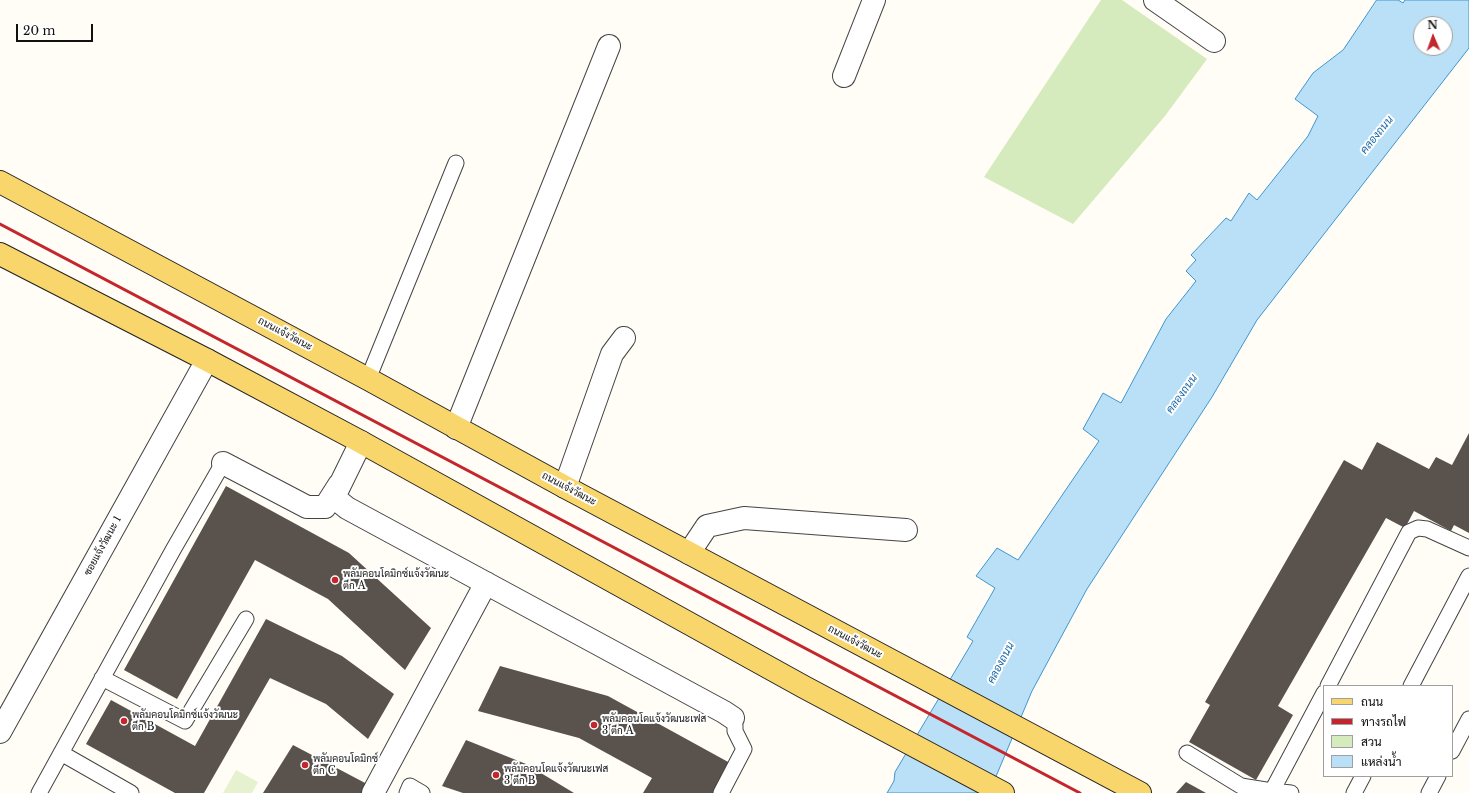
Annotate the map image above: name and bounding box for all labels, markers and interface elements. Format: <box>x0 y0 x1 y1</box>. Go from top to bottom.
scale bar <box>18 16 95 42</box>
north arrow <box>1413 16 1453 56</box>
text: N <box>1427 18 1438 32</box>
text: 20 m <box>23 23 55 38</box>
water label: คลองถนน <box>1358 113 1396 157</box>
street label: ถนนแจ้งวัฒนะ <box>256 315 314 353</box>
water label: คลองถนน <box>1163 372 1201 416</box>
street label: ถนนแจ้งวัฒนะ <box>540 470 598 508</box>
street label: ซอยแจ้งวัฒนะ 1 <box>82 514 124 578</box>
place label: พลัมคอนโดมิกซ์แจ้งวัฒนะ ตึก A <box>343 568 449 592</box>
marker: พลัมคอนโดมิกซ์แจ้งวัฒนะ ตึก A <box>330 575 340 585</box>
street label: ถนนแจ้งวัฒนะ <box>826 623 884 661</box>
water label: คลองถนน <box>985 640 1017 686</box>
legend <box>1323 685 1453 777</box>
text: ถนน <box>1361 694 1383 709</box>
place label: พลัมคอนโดมิกซ์แจ้งวัฒนะ ตึก B <box>132 709 238 732</box>
place label: พลัมคอนโดแจ้งวัฒนะเฟส 3 ตึก A <box>602 713 706 736</box>
text: ทางรถไฟ <box>1361 714 1406 729</box>
marker: พลัมคอนโดมิกซ์แจ้งวัฒนะ ตึก B <box>119 716 129 726</box>
marker: พลัมคอนโดแจ้งวัฒนะเฟส 3 ตึก A <box>589 720 599 730</box>
text: สวน <box>1361 734 1382 749</box>
place label: พลัมคอนโดมิกซ์ ตึก C <box>313 753 378 776</box>
text: แหล่งน้ำ <box>1361 754 1401 769</box>
marker: พลัมคอนโดมิกซ์ ตึก C <box>300 760 310 770</box>
place label: พลัมคอนโดแจ้งวัฒนะเฟส 3 ตึก B <box>504 763 608 786</box>
marker: พลัมคอนโดแจ้งวัฒนะเฟส 3 ตึก B <box>491 770 501 780</box>

